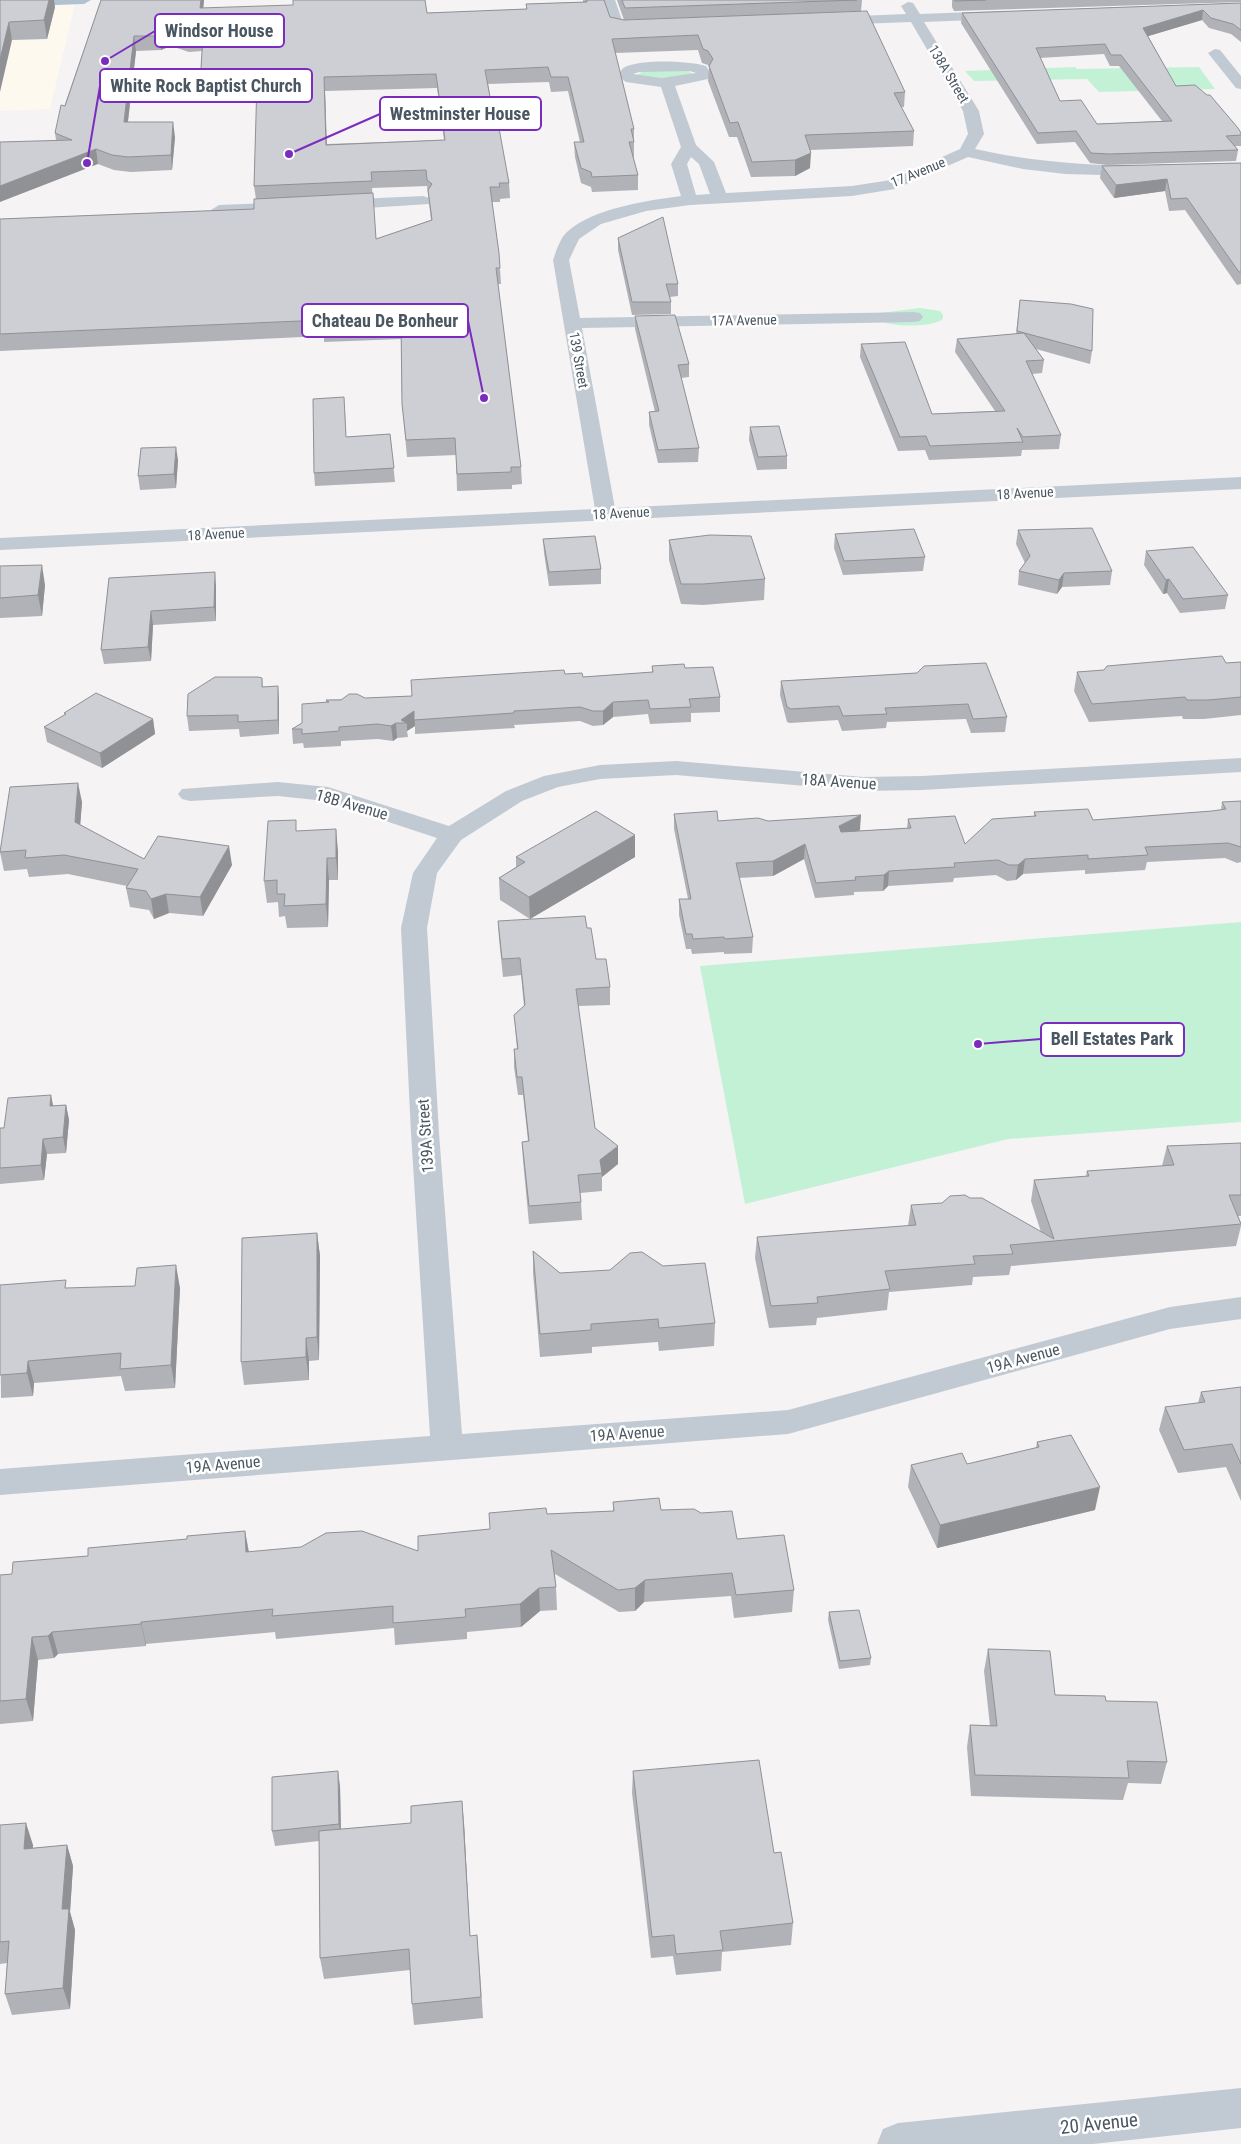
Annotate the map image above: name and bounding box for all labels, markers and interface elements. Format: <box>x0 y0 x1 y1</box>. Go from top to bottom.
callout: Windsor House <box>155 14 284 47</box>
text: Windsor House <box>165 20 274 41</box>
street label: 138A Street <box>925 42 973 106</box>
callout: White Rock Baptist Church <box>100 69 312 102</box>
text: White Rock Baptist Church <box>110 75 302 96</box>
callout: Westminster House <box>380 97 541 130</box>
text: Westminster House <box>390 103 531 124</box>
street label: 17 Avenue <box>888 154 948 190</box>
callout: Chateau De Bonheur <box>302 304 468 337</box>
text: Chateau De Bonheur <box>312 310 458 331</box>
street label: 17A Avenue <box>711 311 777 329</box>
street label: 139 Street <box>566 331 592 389</box>
street label: 18 Avenue <box>996 483 1054 502</box>
street label: 18 Avenue <box>592 503 650 522</box>
street label: 18 Avenue <box>187 524 245 543</box>
street label: 18A Avenue <box>801 769 877 794</box>
street label: 18B Avenue <box>314 785 390 824</box>
callout: Bell Estates Park <box>1041 1023 1184 1056</box>
text: Bell Estates Park <box>1051 1028 1174 1049</box>
street label: 139A Street <box>413 1098 438 1174</box>
street label: 19A Avenue <box>985 1340 1062 1377</box>
street label: 19A Avenue <box>589 1421 665 1446</box>
street label: 19A Avenue <box>185 1452 261 1477</box>
street label: 20 Avenue <box>1059 2108 1139 2139</box>

